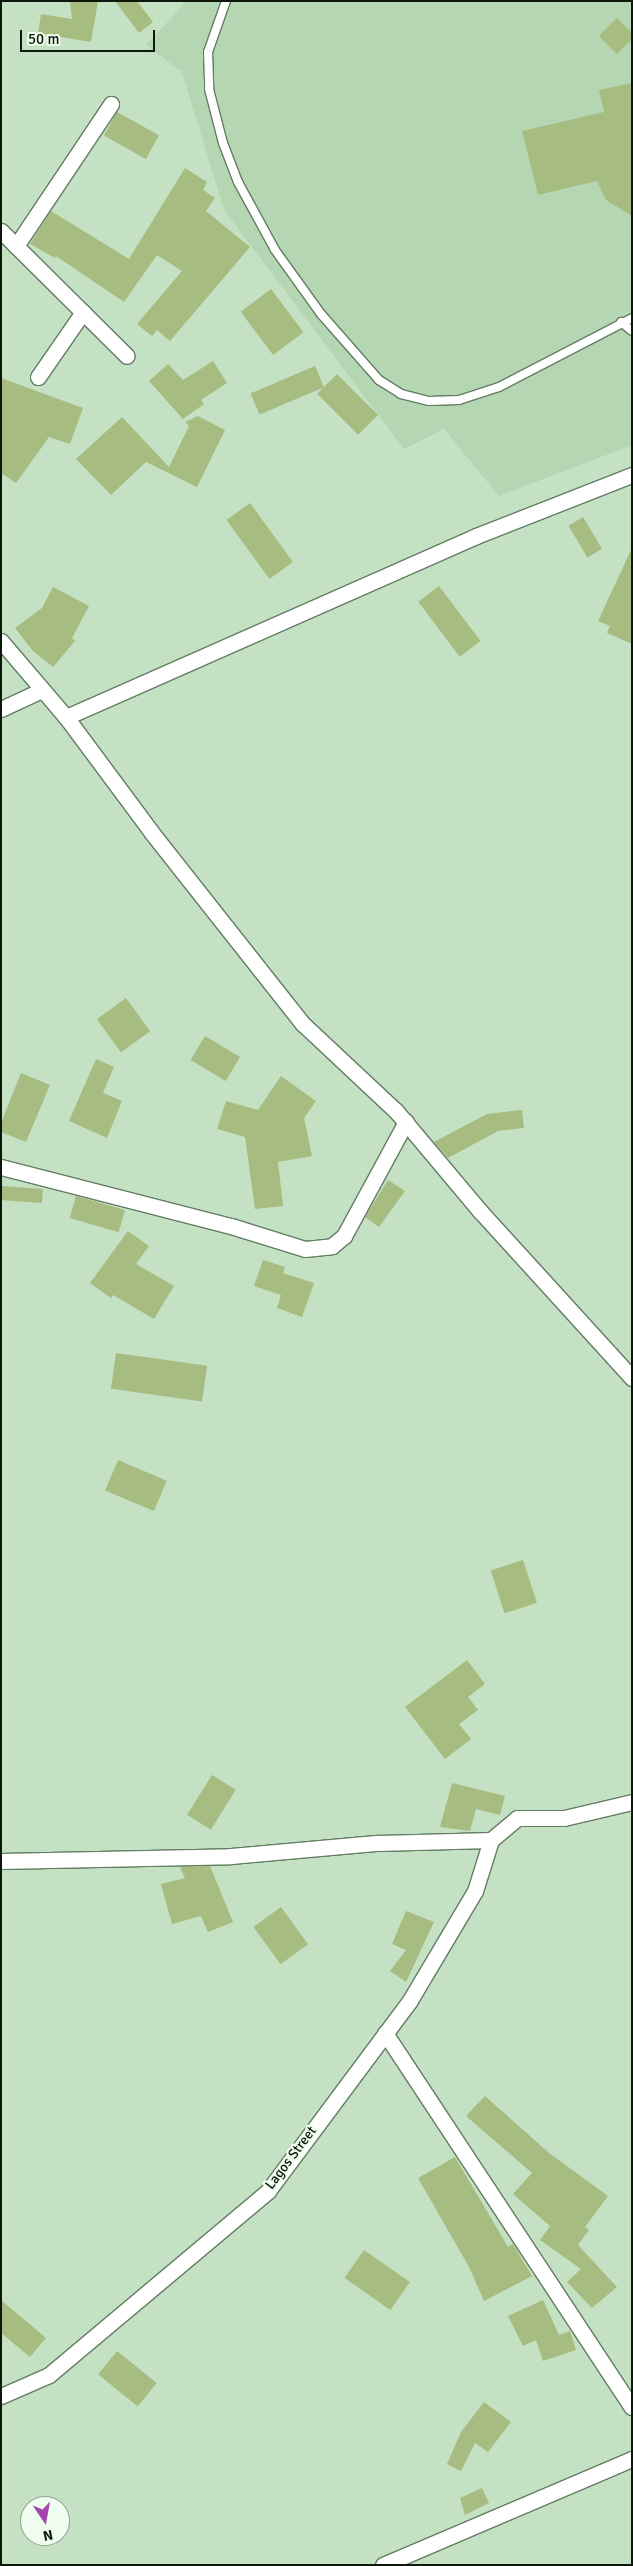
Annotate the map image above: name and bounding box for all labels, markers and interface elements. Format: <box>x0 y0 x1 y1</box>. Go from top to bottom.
scale bar <box>22 20 158 52</box>
text: 50 m <box>28 30 59 48</box>
street label: Lagos Street <box>262 2123 320 2193</box>
north arrow <box>20 2496 70 2546</box>
text: N <box>41 2526 55 2545</box>

